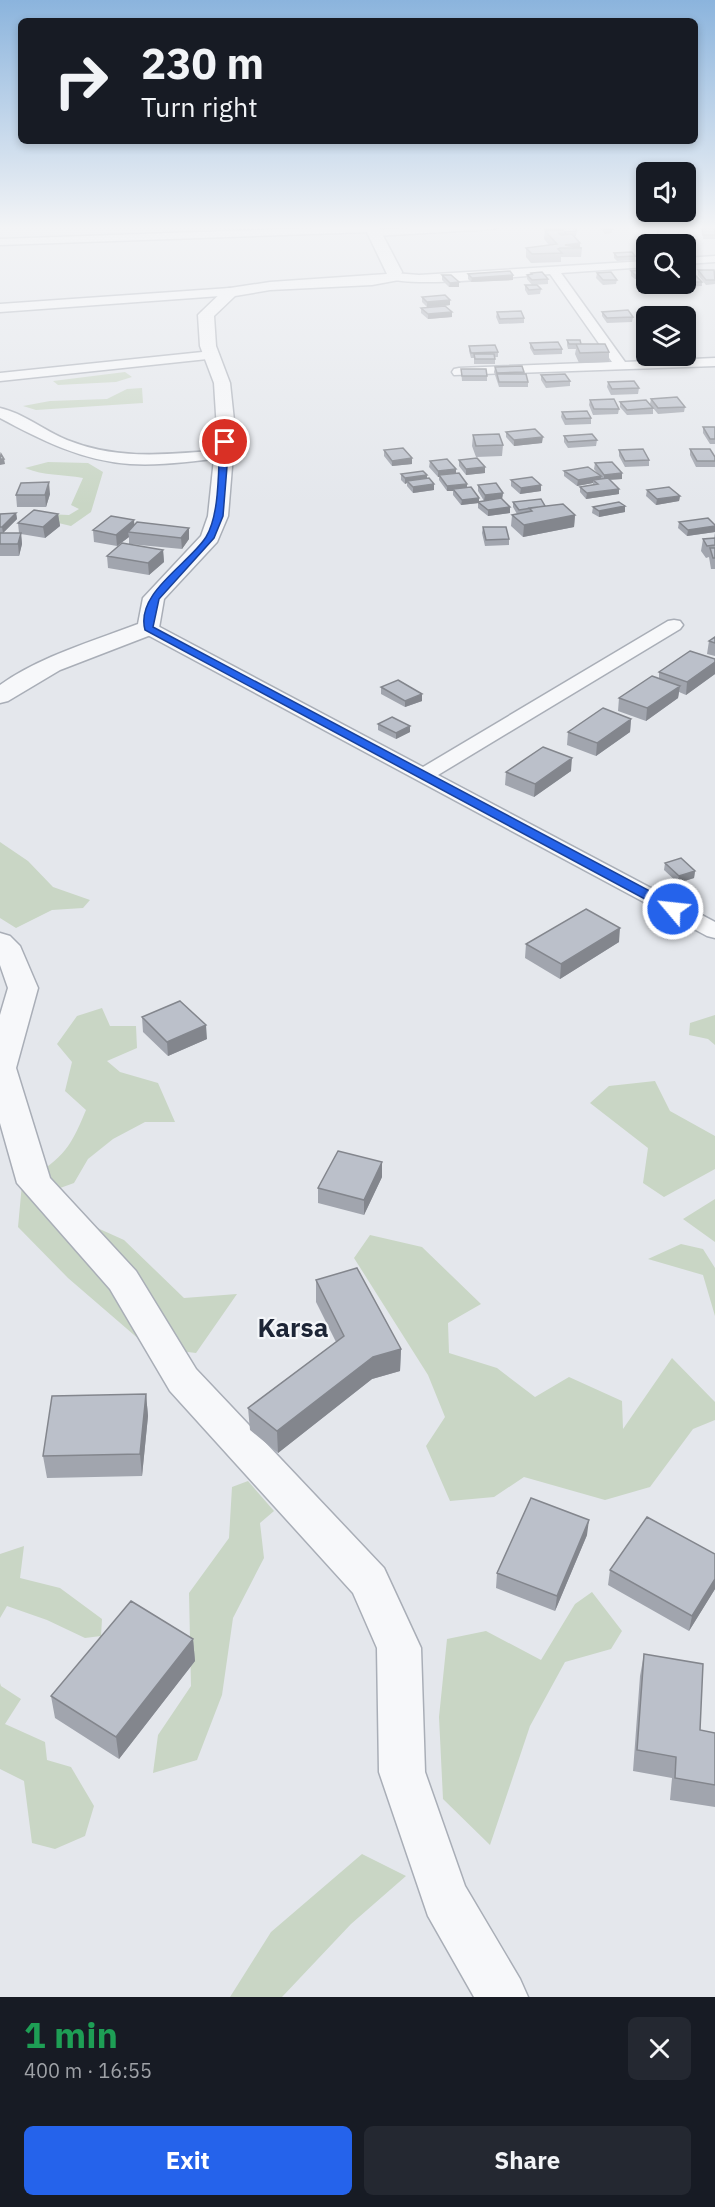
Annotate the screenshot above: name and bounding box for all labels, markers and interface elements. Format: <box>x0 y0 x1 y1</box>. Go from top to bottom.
text: 230 m <box>141 36 264 91</box>
icon: right <box>42 42 120 120</box>
text: Turn right <box>141 89 258 124</box>
map controls <box>636 162 696 366</box>
button: sound <box>636 162 696 222</box>
button: search <box>636 234 696 294</box>
button: layers <box>636 306 696 366</box>
pin <box>199 416 250 467</box>
icon: arrive <box>208 425 241 458</box>
position arrow <box>641 877 705 941</box>
district label: Karsa <box>257 1310 329 1344</box>
text: 1 min <box>24 2011 118 2058</box>
button: close <box>628 2017 691 2080</box>
text: 400 m · 16:55 <box>24 2057 152 2084</box>
button: Exit <box>24 2126 352 2195</box>
button: Share <box>364 2126 691 2195</box>

